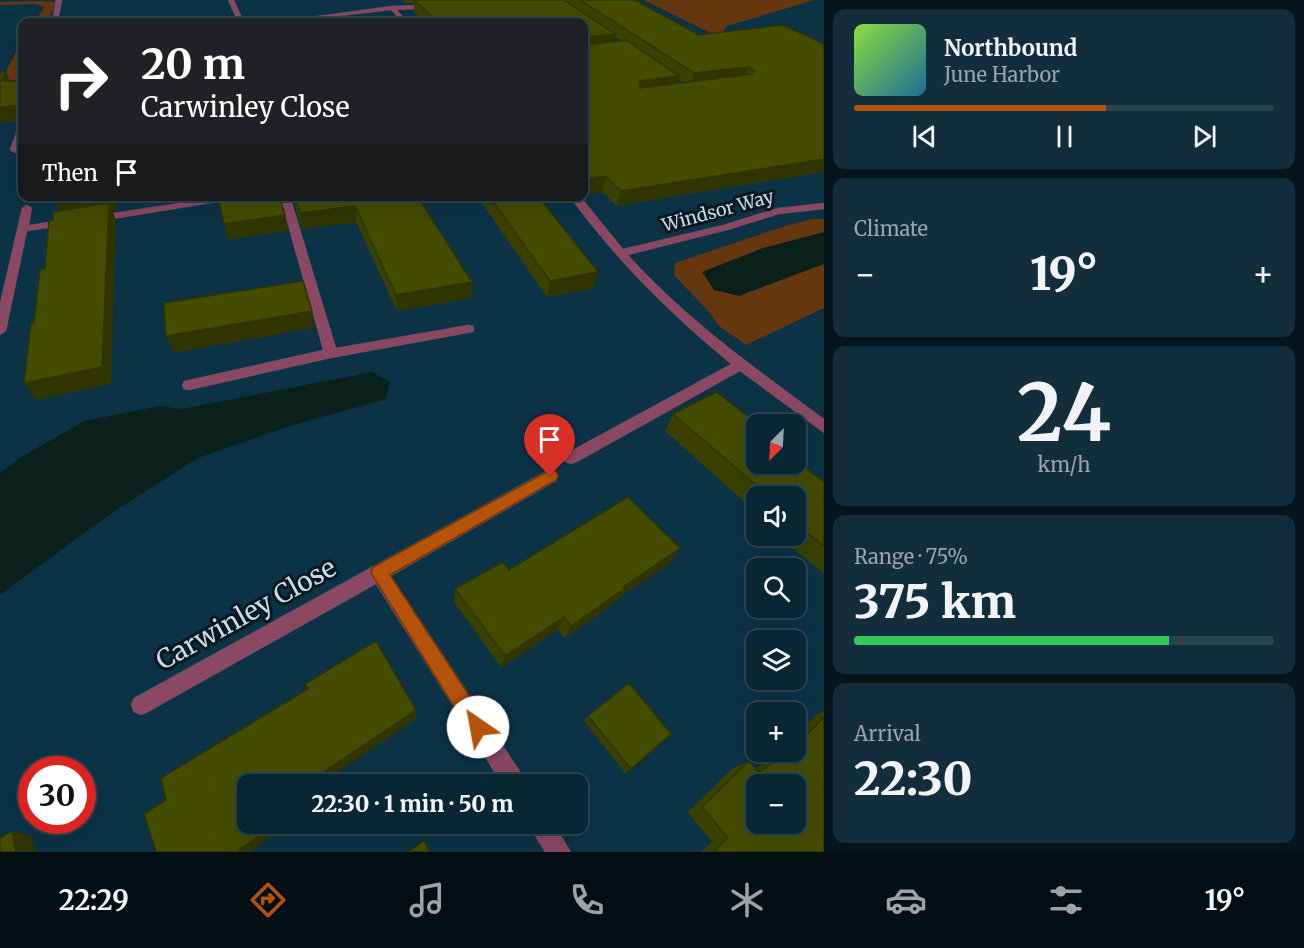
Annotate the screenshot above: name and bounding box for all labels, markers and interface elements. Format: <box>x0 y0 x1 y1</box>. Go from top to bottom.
text: Northbound <box>944 34 1077 62</box>
text: 20 m <box>141 38 245 90</box>
icon: right <box>42 42 120 120</box>
text: June Harbor <box>944 62 1060 87</box>
text: Carwinley Close <box>141 90 349 124</box>
icon: previous <box>908 120 941 153</box>
icon: pause <box>1048 120 1081 153</box>
icon: next <box>1188 120 1221 153</box>
icon: arrive <box>110 156 143 189</box>
text: Then <box>42 159 98 187</box>
street label: Windsor Way <box>658 184 777 237</box>
text: Climate <box>854 216 928 241</box>
text: 19° <box>1030 246 1098 302</box>
text: − <box>854 254 876 295</box>
text: + <box>1252 254 1274 295</box>
text: 24 <box>1017 364 1111 462</box>
pin <box>524 414 575 476</box>
north arrow <box>746 414 806 474</box>
map controls <box>746 414 806 834</box>
icon: arrive <box>533 423 566 456</box>
text: km/h <box>1038 452 1090 477</box>
button: sound <box>746 486 806 546</box>
text: Range · 75% <box>854 544 968 569</box>
street label: Carwinley Close <box>150 550 342 677</box>
button: search <box>746 558 806 618</box>
text: 375 km <box>854 574 1016 630</box>
button: layers <box>746 630 806 690</box>
position arrow <box>446 695 510 759</box>
button: + <box>746 702 806 762</box>
text: Arrival <box>854 721 921 746</box>
text: 22:30 <box>854 751 972 807</box>
speed limit sign: 30 <box>18 756 96 834</box>
button: − <box>746 774 806 834</box>
text: 22:30 · 1 min · 50 m <box>312 790 513 818</box>
icon: directions <box>247 879 289 921</box>
icon: music <box>406 879 448 921</box>
icon: phone <box>566 879 608 921</box>
icon: climate <box>726 879 768 921</box>
icon: car <box>885 879 927 921</box>
icon: filters <box>1045 879 1087 921</box>
text: 22:29 <box>59 883 129 917</box>
text: 19° <box>1205 883 1245 917</box>

